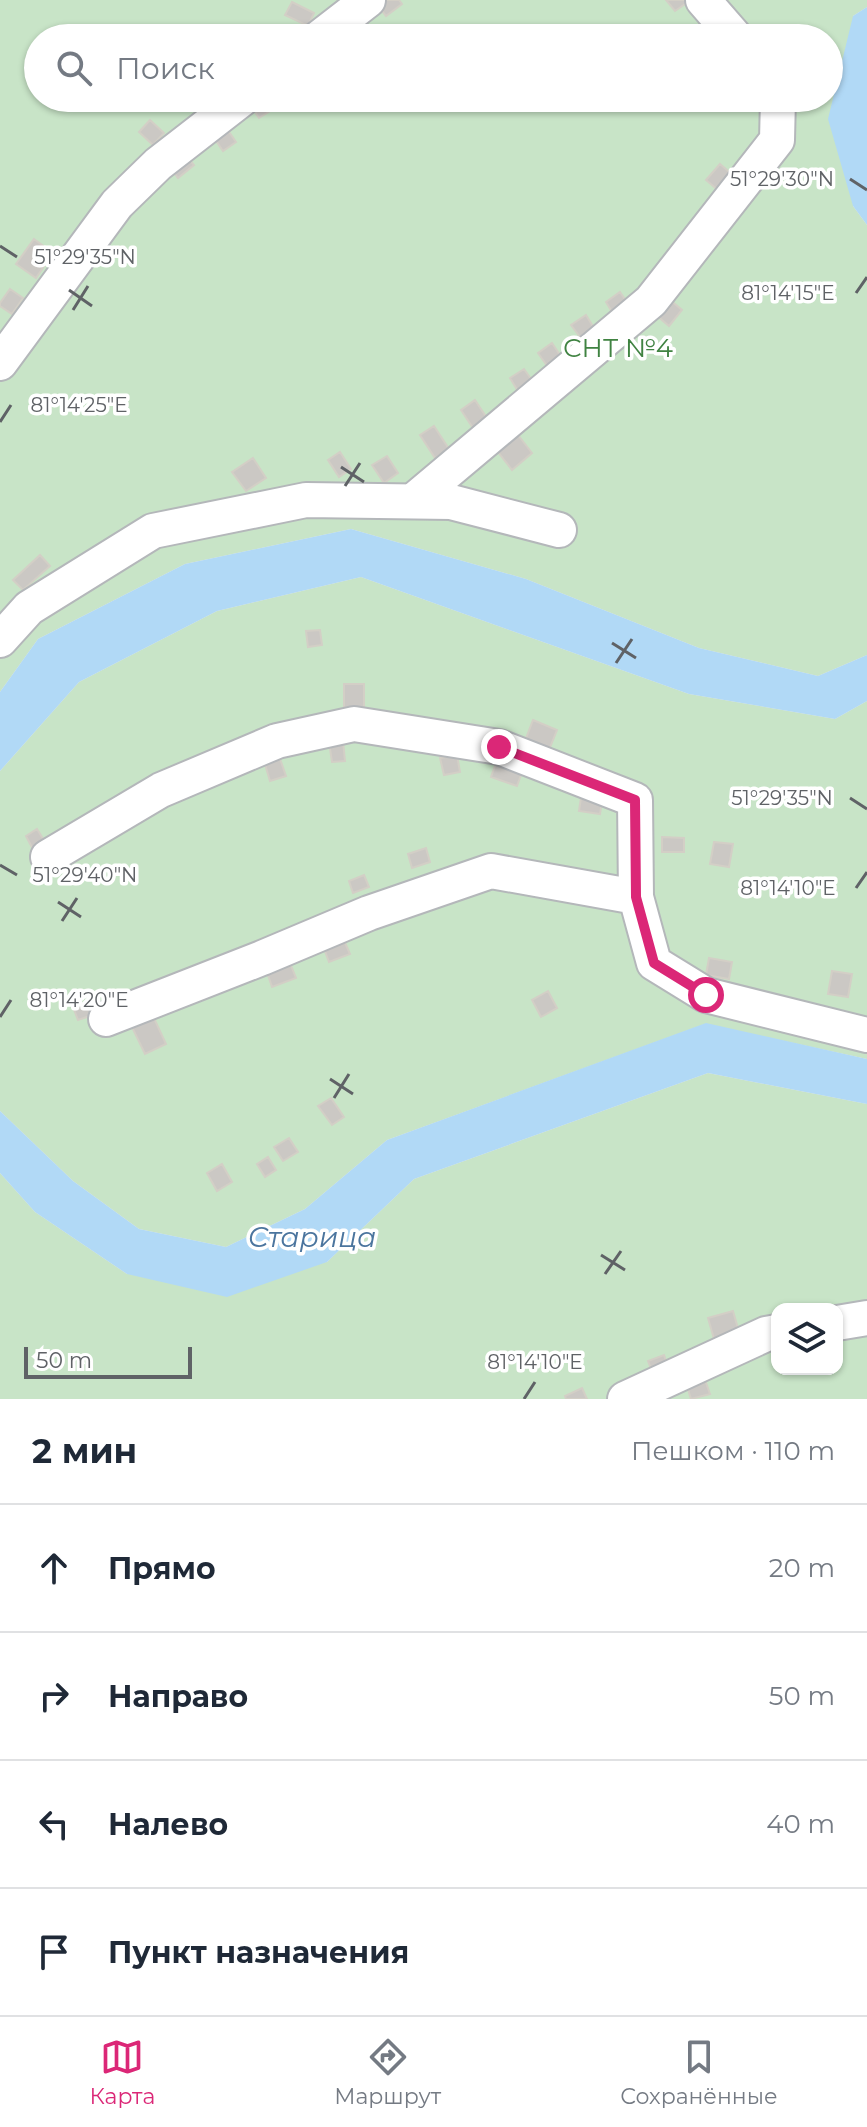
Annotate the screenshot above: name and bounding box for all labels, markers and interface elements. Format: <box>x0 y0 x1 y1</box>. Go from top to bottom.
search box <box>24 24 843 112</box>
icon: search <box>52 46 96 90</box>
text: Поиск <box>116 50 215 87</box>
text: 51°29'30"N <box>730 167 834 191</box>
text: 51°29'35"N <box>34 245 136 269</box>
text: 81°14'15"E <box>741 281 835 305</box>
park label: СНТ №4 <box>563 332 673 364</box>
text: 81°14'25"E <box>30 393 128 417</box>
route end <box>481 729 517 765</box>
text: 51°29'35"N <box>731 786 833 810</box>
text: 51°29'40"N <box>33 863 137 887</box>
text: 81°14'10"E <box>740 876 836 900</box>
route start <box>688 977 724 1013</box>
text: 81°14'20"E <box>29 988 129 1012</box>
water label: Старица <box>248 1220 376 1254</box>
map controls <box>771 1303 843 1375</box>
button: layers <box>771 1303 843 1375</box>
scale bar <box>24 1343 192 1379</box>
text: 50 m <box>36 1347 92 1374</box>
text: 81°14'10"E <box>487 1350 583 1374</box>
text: 2 мин <box>32 1430 137 1472</box>
text: Пешком · 110 m <box>631 1435 835 1467</box>
icon: ahead <box>32 1546 76 1590</box>
text: Прямо <box>108 1550 216 1587</box>
text: 20 m <box>769 1552 835 1584</box>
icon: right <box>32 1674 76 1718</box>
text: Направо <box>108 1678 248 1715</box>
text: 50 m <box>769 1680 835 1712</box>
icon: left <box>32 1802 76 1846</box>
text: Налево <box>108 1806 228 1843</box>
text: 40 m <box>766 1808 835 1840</box>
icon: arrive <box>32 1930 76 1974</box>
text: Пункт назначения <box>108 1934 409 1971</box>
tab: Карта <box>89 2035 155 2110</box>
tab: Маршрут <box>334 2035 441 2110</box>
tab: Сохранённые <box>620 2035 778 2110</box>

